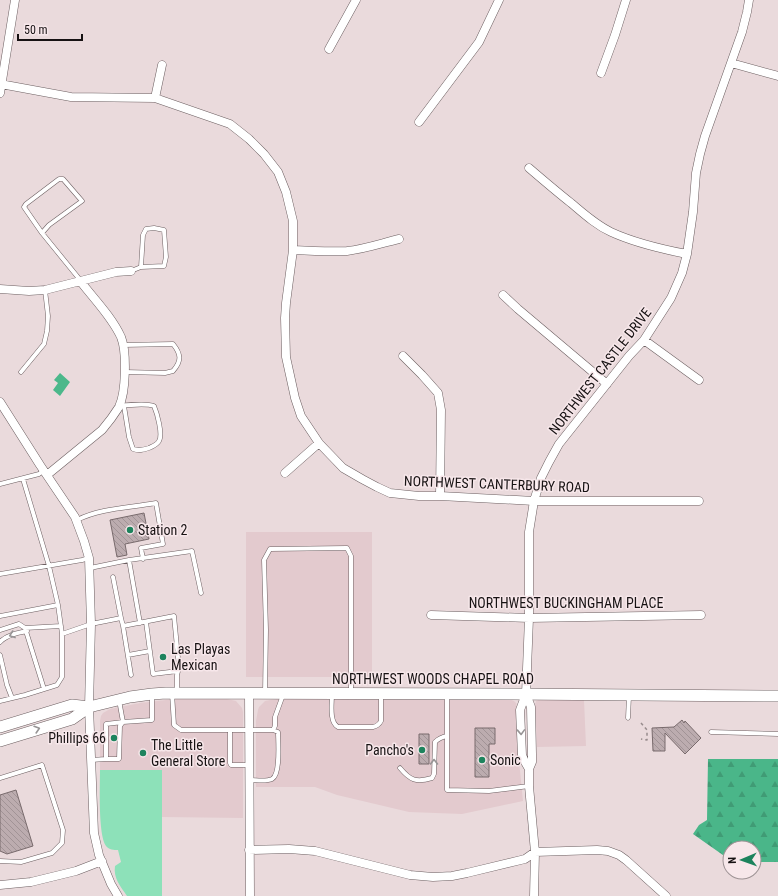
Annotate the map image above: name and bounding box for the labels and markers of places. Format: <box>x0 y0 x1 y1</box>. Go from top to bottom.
place label: Station 2 <box>138 522 187 538</box>
marker: Station 2 <box>125 525 135 535</box>
place label: Las Playas Mexican <box>171 641 230 673</box>
marker: Las Playas Mexican <box>158 652 168 662</box>
place label: Phillips 66 <box>48 730 106 746</box>
marker: Phillips 66 <box>109 733 119 743</box>
place label: The Little General Store <box>151 737 226 769</box>
place label: Pancho's <box>365 742 414 758</box>
marker: Pancho's <box>417 745 427 755</box>
marker: The Little General Store <box>138 748 148 758</box>
place label: Sonic <box>490 752 521 768</box>
marker: Sonic <box>477 755 487 765</box>

